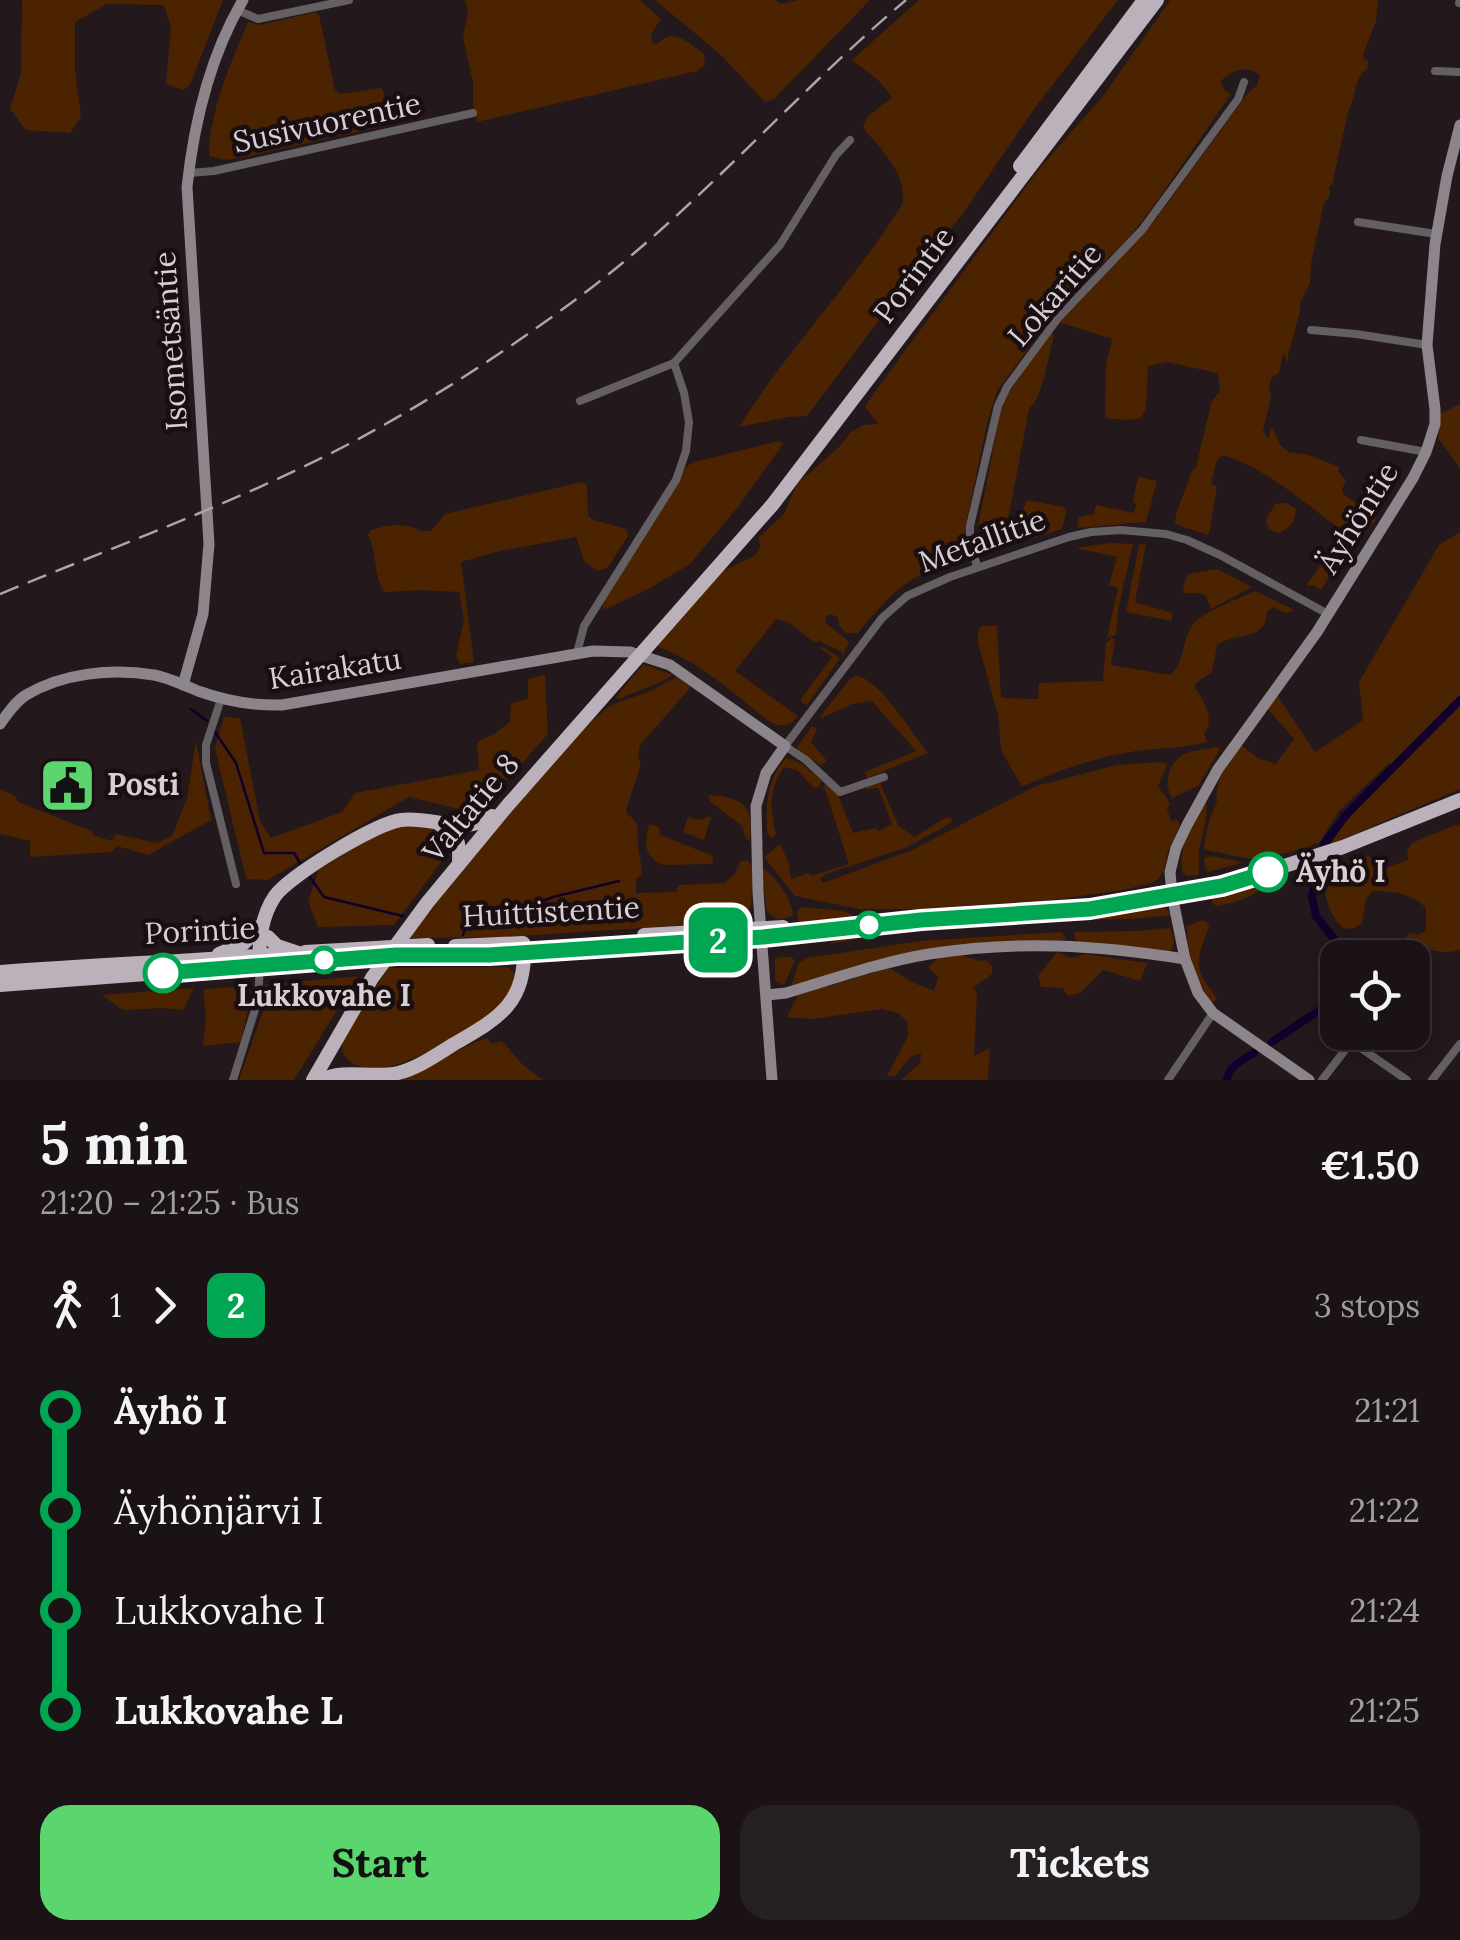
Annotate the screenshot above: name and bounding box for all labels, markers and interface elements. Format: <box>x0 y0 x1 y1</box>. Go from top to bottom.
street label: Susivuorentie <box>229 84 424 160</box>
street label: Porintie <box>865 219 962 330</box>
street label: Lokaritie <box>999 235 1109 354</box>
street label: Isometsäntie <box>145 250 195 432</box>
street label: Äyhöntie <box>1308 455 1407 581</box>
street label: Metallitie <box>913 500 1050 580</box>
street label: Kairakatu <box>266 639 404 697</box>
street label: Valtatie 8 <box>413 745 527 870</box>
public building icon: Posti <box>38 755 98 815</box>
place label: Posti <box>107 765 180 803</box>
place label: Äyhö I <box>1296 852 1386 891</box>
marker: Äyhö I <box>1249 853 1287 891</box>
street label: Huittistentie <box>461 887 641 935</box>
street label: Porintie <box>143 908 256 952</box>
line badge: 2 <box>686 908 750 972</box>
unlabelled marker <box>856 912 882 938</box>
text: 2 <box>709 918 727 963</box>
map controls <box>1320 940 1430 1050</box>
button: locate <box>1320 940 1430 1050</box>
marker: Lukkovahe I <box>311 947 337 973</box>
unlabelled marker <box>144 954 182 992</box>
place label: Lukkovahe I <box>237 976 411 1014</box>
text: 5 min <box>40 1109 188 1179</box>
text: €1.50 <box>1320 1141 1420 1189</box>
text: 21:20 – 21:25 · Bus <box>40 1182 300 1223</box>
icon: walk <box>40 1278 95 1333</box>
icon: forward <box>137 1278 192 1333</box>
text: 2 <box>227 1283 245 1328</box>
text: 1 <box>110 1285 122 1326</box>
text: 3 stops <box>1314 1285 1420 1326</box>
text: Äyhö I <box>114 1386 228 1434</box>
text: 21:21 <box>1354 1390 1420 1431</box>
text: Äyhönjärvi I <box>114 1486 324 1534</box>
text: 21:22 <box>1349 1490 1420 1531</box>
text: Lukkovahe I <box>114 1586 326 1634</box>
text: 21:24 <box>1349 1590 1420 1631</box>
text: Lukkovahe L <box>114 1686 343 1734</box>
text: 21:25 <box>1349 1690 1420 1731</box>
button: Start <box>40 1805 720 1920</box>
button: Tickets <box>740 1805 1420 1920</box>

